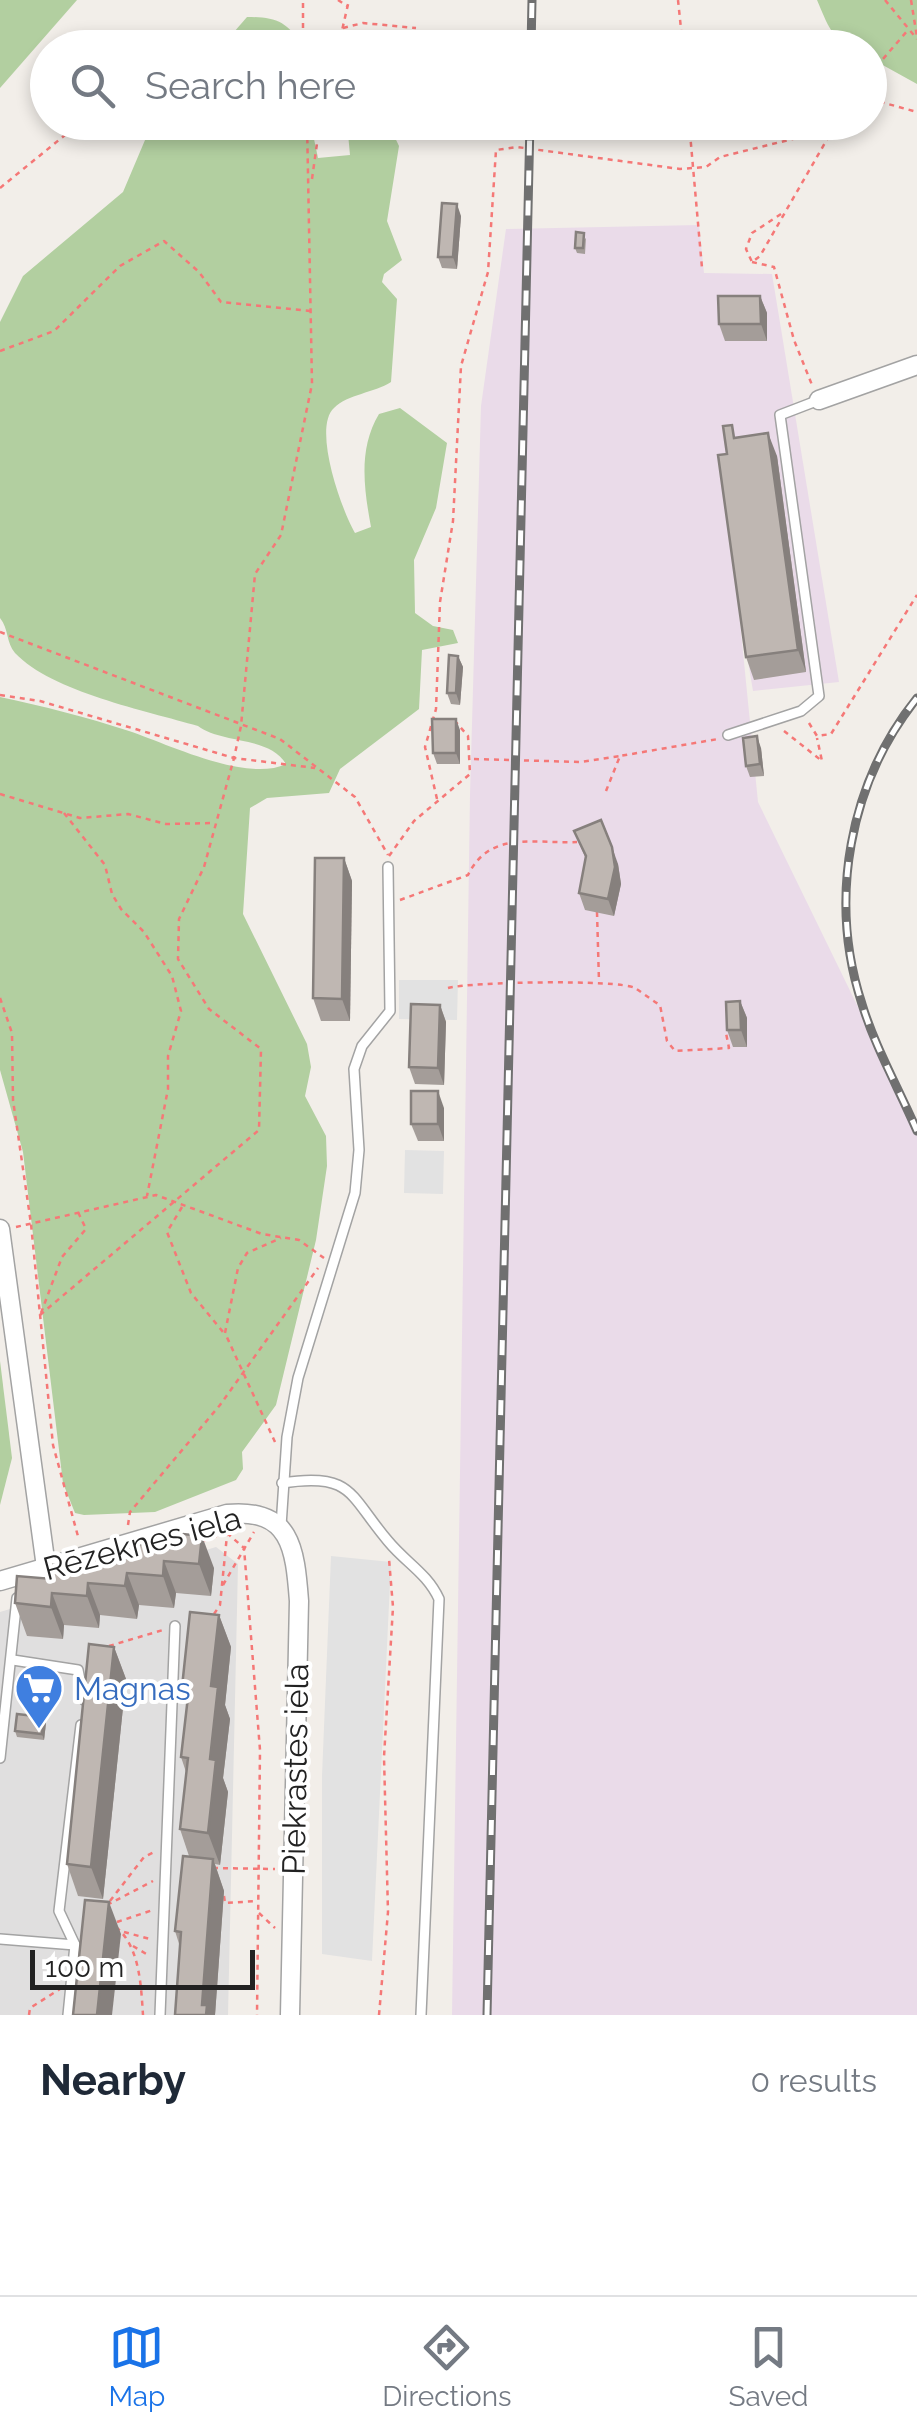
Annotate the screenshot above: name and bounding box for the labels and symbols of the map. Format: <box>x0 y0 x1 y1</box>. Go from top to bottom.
street label: Rēzeknes iela <box>39 1499 245 1587</box>
supermarket icon: Magnas <box>13 1662 65 1730</box>
street label: Piekrastes iela <box>275 1663 315 1875</box>
place label: Magnas <box>74 1670 191 1707</box>
scale bar <box>30 1945 255 1990</box>

